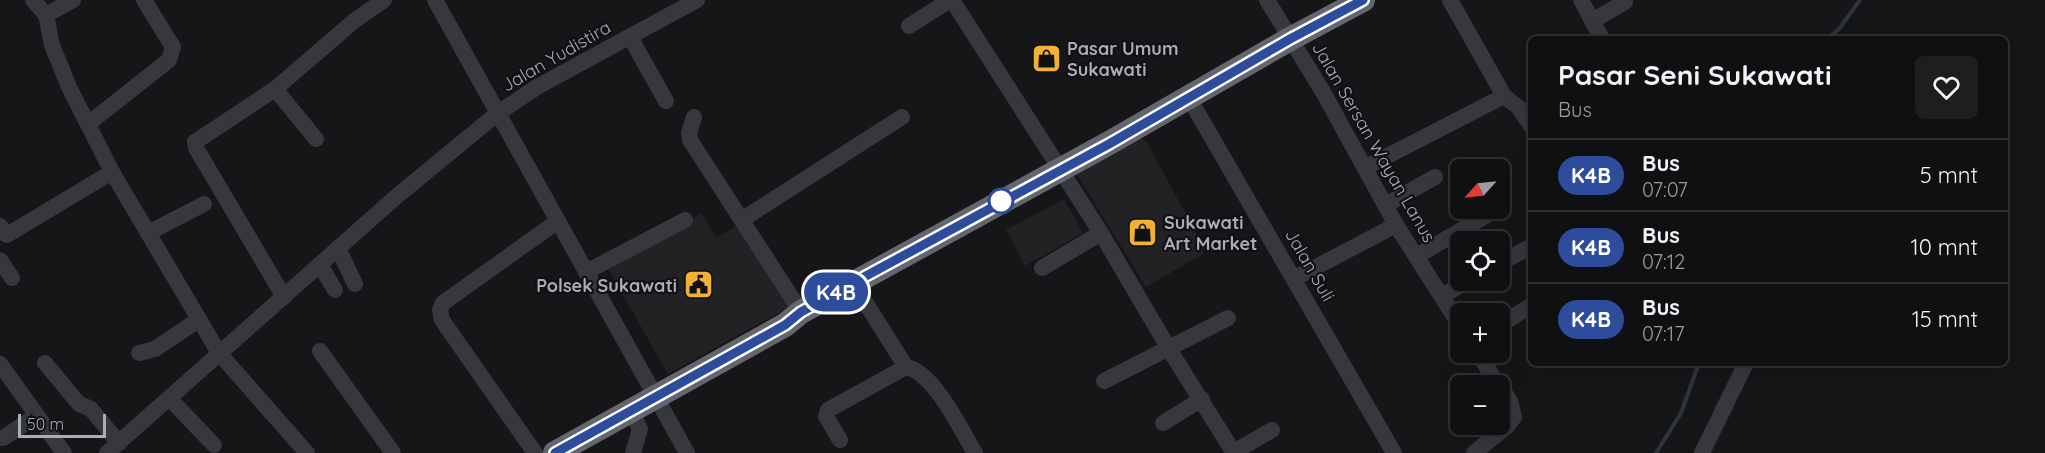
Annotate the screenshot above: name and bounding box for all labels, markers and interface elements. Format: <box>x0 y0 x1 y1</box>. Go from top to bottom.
street label: Jalan Yudistira <box>497 15 615 97</box>
place label: Pasar Umum Sukawati <box>1067 37 1179 81</box>
street label: Jalan Sersan Wayan Lanus <box>1307 38 1441 246</box>
shop icon: Pasar Umum Sukawati <box>1030 42 1062 74</box>
button: heart <box>1915 56 1978 119</box>
text: Pasar Seni Sukawati <box>1558 57 1832 92</box>
text: Bus <box>1558 97 1592 122</box>
text: Bus <box>1642 149 1680 177</box>
north arrow <box>1450 159 1510 219</box>
map controls <box>1450 159 1510 435</box>
text: 5 mnt <box>1920 161 1978 189</box>
text: K4B <box>1571 162 1611 188</box>
text: 07:07 <box>1642 177 1688 202</box>
unlabelled marker <box>988 188 1014 214</box>
place label: Sukawati Art Market <box>1164 211 1257 255</box>
shop icon: Sukawati Art Market <box>1127 216 1159 248</box>
text: Bus <box>1642 221 1680 249</box>
street label: Jalan Suli <box>1280 225 1340 305</box>
button: locate <box>1450 231 1510 291</box>
text: 10 mnt <box>1911 233 1978 261</box>
text: K4B <box>1571 234 1611 260</box>
text: 07:12 <box>1642 249 1685 274</box>
public building icon: Polsek Sukawati <box>682 269 714 301</box>
line badge: K4B <box>802 272 870 312</box>
place label: Polsek Sukawati <box>536 274 677 297</box>
text: K4B <box>816 279 856 305</box>
text: Bus <box>1642 293 1680 321</box>
button: + <box>1450 303 1510 363</box>
text: 15 mnt <box>1912 305 1978 333</box>
text: K4B <box>1571 306 1611 332</box>
text: 07:17 <box>1642 321 1684 346</box>
button: − <box>1450 375 1510 435</box>
scale bar <box>18 411 106 438</box>
text: 50 m <box>27 414 64 434</box>

